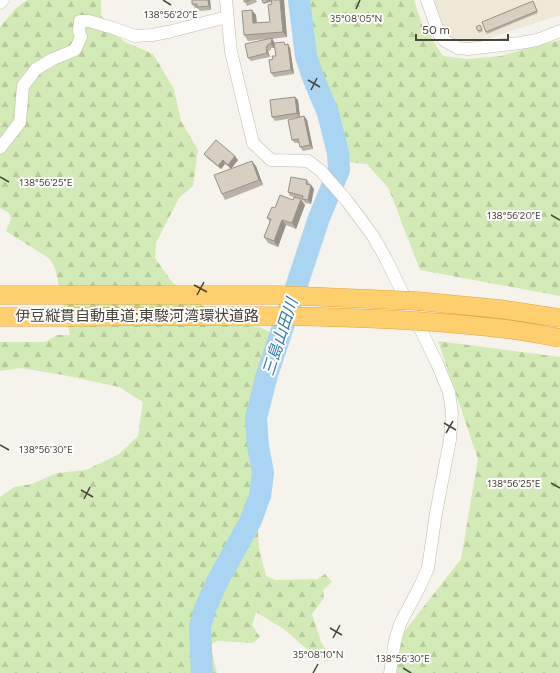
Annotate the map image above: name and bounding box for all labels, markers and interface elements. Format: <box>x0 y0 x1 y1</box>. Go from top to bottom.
text: 138°56'20"E <box>144 8 198 21</box>
text: 35°08'05"N <box>330 12 382 25</box>
scale bar <box>416 16 508 42</box>
text: 50 m <box>422 23 450 37</box>
text: 138°56'25"E <box>19 176 73 189</box>
text: 138°56'20"E <box>487 209 541 222</box>
water label: 三島山田川 <box>259 294 302 378</box>
street label: 伊豆縦貫自動車道;東駿河湾環状道路 <box>15 307 259 325</box>
text: 138°56'30"E <box>19 443 73 456</box>
text: 138°56'25"E <box>487 477 541 490</box>
text: 35°08'10"N <box>293 648 343 661</box>
text: 138°56'30"E <box>376 652 430 665</box>

